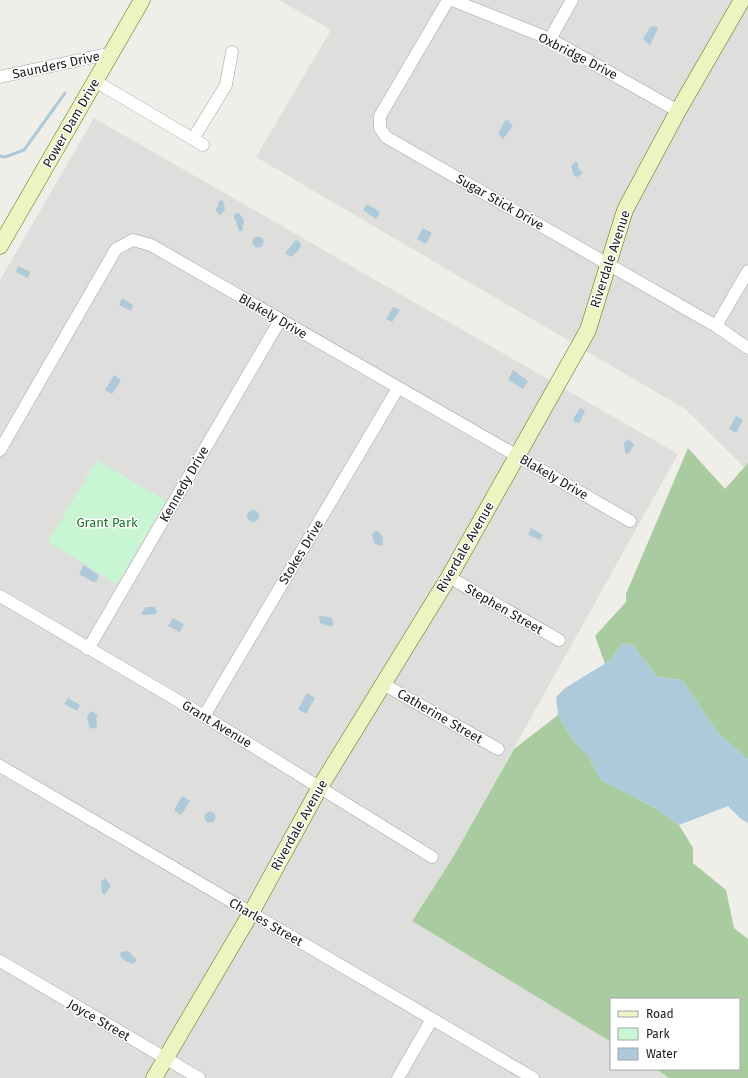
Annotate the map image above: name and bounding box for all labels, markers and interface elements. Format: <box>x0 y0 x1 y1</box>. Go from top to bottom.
street label: Oxbridge Drive <box>536 30 620 82</box>
street label: Saunders Drive <box>11 48 101 82</box>
street label: Power Dam Drive <box>40 76 102 170</box>
street label: Sugar Stick Drive <box>453 171 547 233</box>
street label: Riverdale Avenue <box>587 208 633 310</box>
street label: Blakely Drive <box>236 290 310 342</box>
street label: Kennedy Drive <box>156 443 212 525</box>
street label: Blakely Drive <box>517 451 591 503</box>
street label: Riverdale Avenue <box>433 499 497 595</box>
park label: Grant Park <box>76 515 138 530</box>
street label: Stokes Drive <box>276 517 326 587</box>
street label: Stephen Street <box>462 581 546 638</box>
street label: Catherine Street <box>395 686 485 747</box>
street label: Grant Avenue <box>179 697 255 751</box>
street label: Riverdale Avenue <box>268 777 330 873</box>
street label: Charles Street <box>227 895 306 949</box>
street label: Joyce Street <box>65 996 133 1044</box>
legend <box>610 998 740 1070</box>
text: Road <box>646 1007 674 1021</box>
text: Park <box>646 1027 670 1041</box>
text: Water <box>646 1047 678 1061</box>

